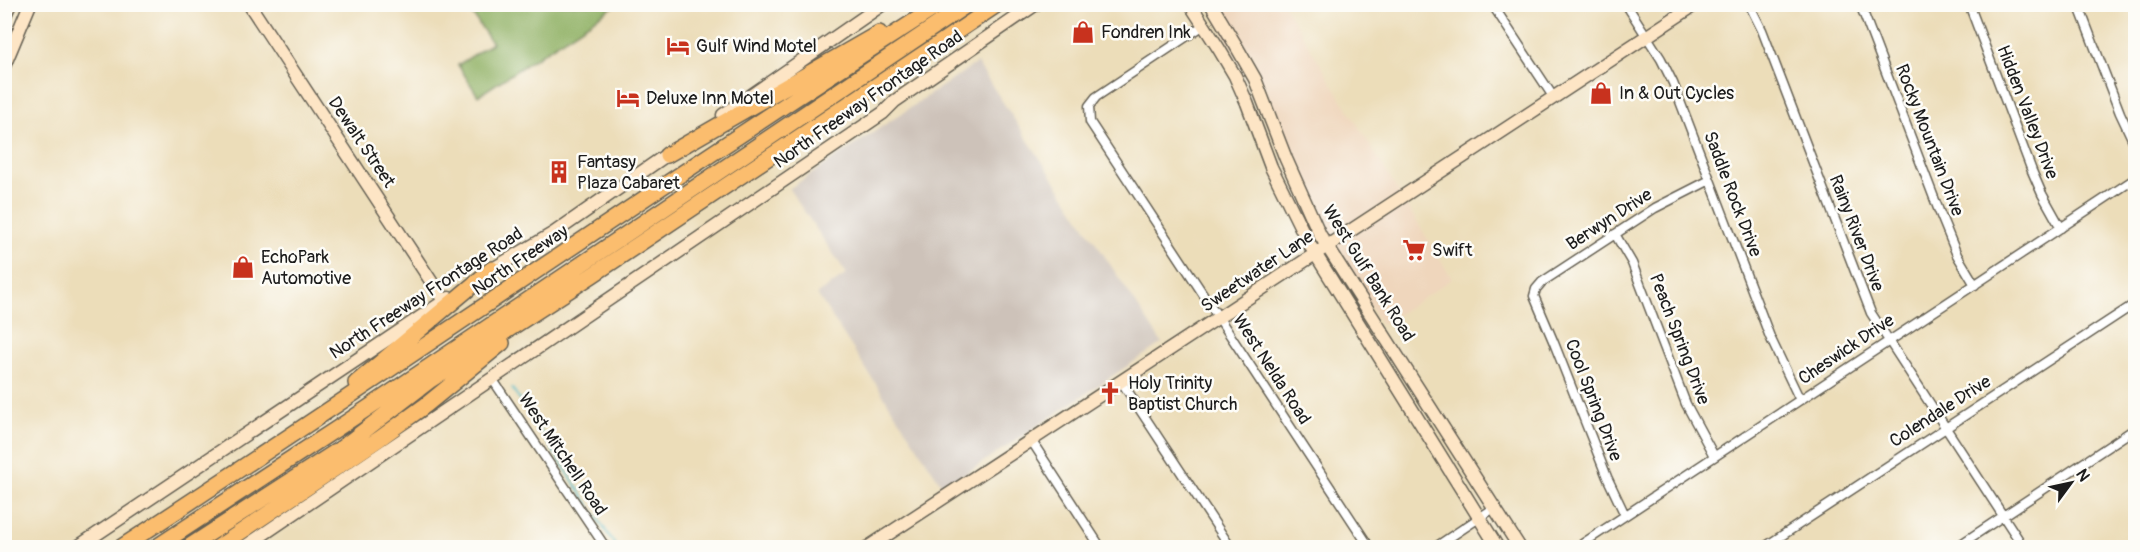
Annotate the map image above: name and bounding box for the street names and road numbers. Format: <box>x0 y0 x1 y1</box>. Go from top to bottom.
street label: North Freeway Frontage Road <box>769 25 967 174</box>
street label: Hidden Valley Drive <box>1991 42 2064 183</box>
street label: Rocky Mountain Drive <box>1890 61 1969 220</box>
street label: Dewalt Street <box>323 92 401 193</box>
street label: Saddle Rock Drive <box>1698 128 1767 260</box>
street label: Rainy River Drive <box>1824 172 1889 295</box>
street label: Berwyn Drive <box>1562 183 1657 256</box>
street label: West Gulf Bank Road <box>1317 201 1420 346</box>
street label: North Freeway <box>468 220 573 301</box>
street label: North Freeway Frontage Road <box>325 222 527 365</box>
street label: Sweetwater Lane <box>1196 225 1318 318</box>
street label: Peach Spring Drive <box>1644 270 1715 408</box>
street label: Cheswick Drive <box>1794 309 1899 390</box>
street label: West Nelda Road <box>1227 310 1316 429</box>
street label: Cool Spring Drive <box>1560 336 1627 464</box>
street label: Colendale Drive <box>1885 370 1995 453</box>
street label: West Mitchell Road <box>513 389 612 520</box>

